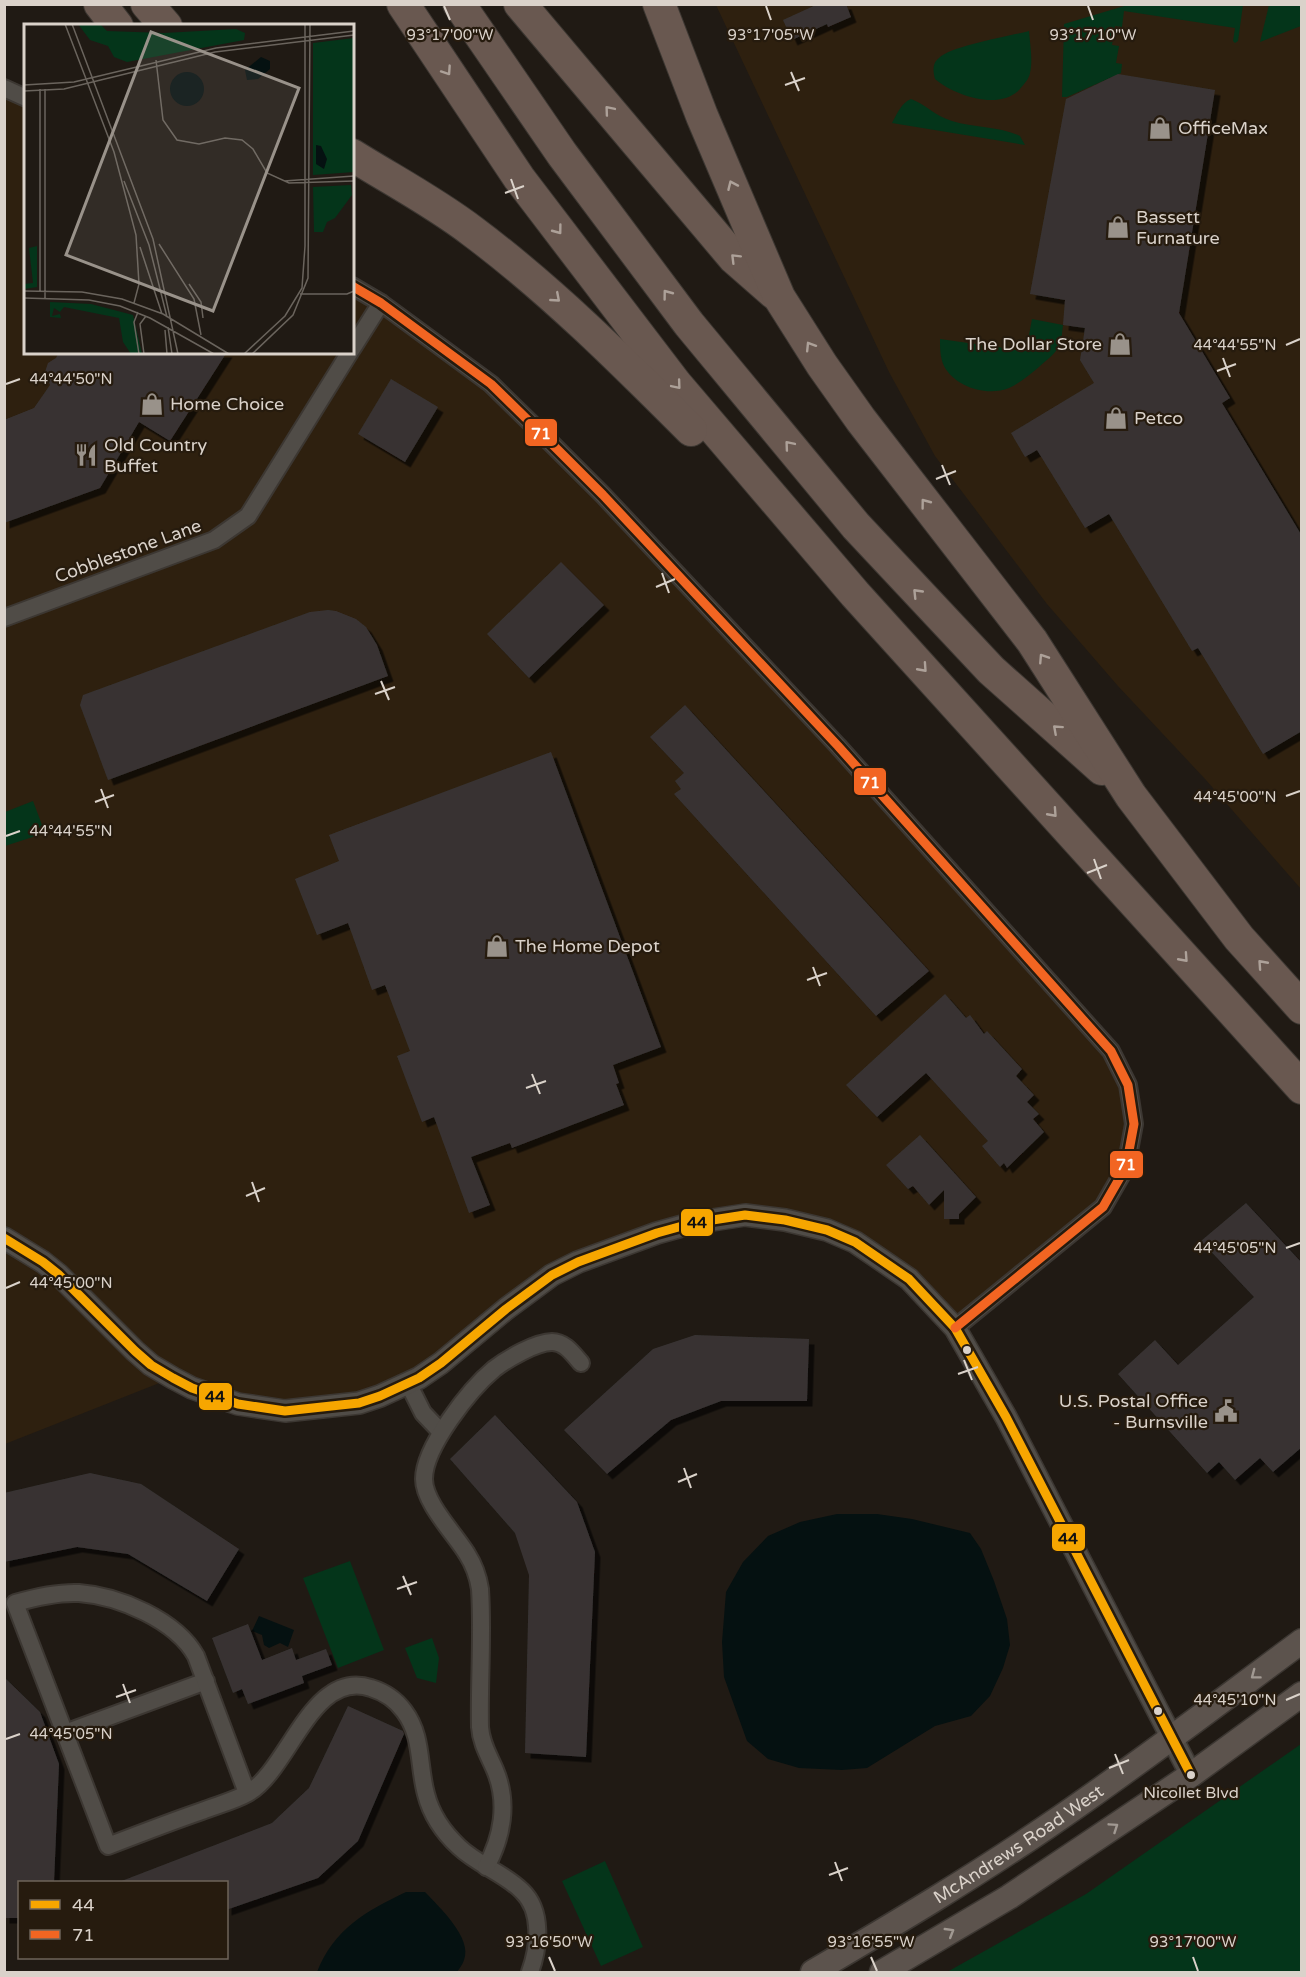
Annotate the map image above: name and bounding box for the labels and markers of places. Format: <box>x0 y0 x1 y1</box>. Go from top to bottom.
shop icon: OfficeMax <box>1147 115 1173 141</box>
place label: OfficeMax <box>1178 117 1268 139</box>
place label: Bassett Furnature <box>1136 206 1220 249</box>
shop icon: Bassett Furnature <box>1105 214 1131 240</box>
shop icon: The Dollar Store <box>1107 331 1133 357</box>
place label: The Dollar Store <box>965 333 1102 355</box>
shop icon: Home Choice <box>139 391 165 417</box>
place label: Home Choice <box>170 393 284 415</box>
shop icon: Petco <box>1103 405 1129 431</box>
place label: Petco <box>1134 407 1183 429</box>
place label: Old Country Buffet <box>104 434 208 477</box>
restaurant icon: Old Country Buffet <box>73 442 99 468</box>
shop icon: The Home Depot <box>484 933 510 959</box>
place label: The Home Depot <box>515 935 660 957</box>
unlabelled marker <box>961 1344 973 1356</box>
place label: U.S. Postal Office - Burnsville <box>1059 1390 1208 1433</box>
public building icon: U.S. Postal Office - Burnsville <box>1213 1398 1239 1424</box>
unlabelled marker <box>1152 1705 1164 1717</box>
marker: Nicollet Blvd <box>1185 1769 1197 1781</box>
place label: Nicollet Blvd <box>1143 1783 1239 1803</box>

